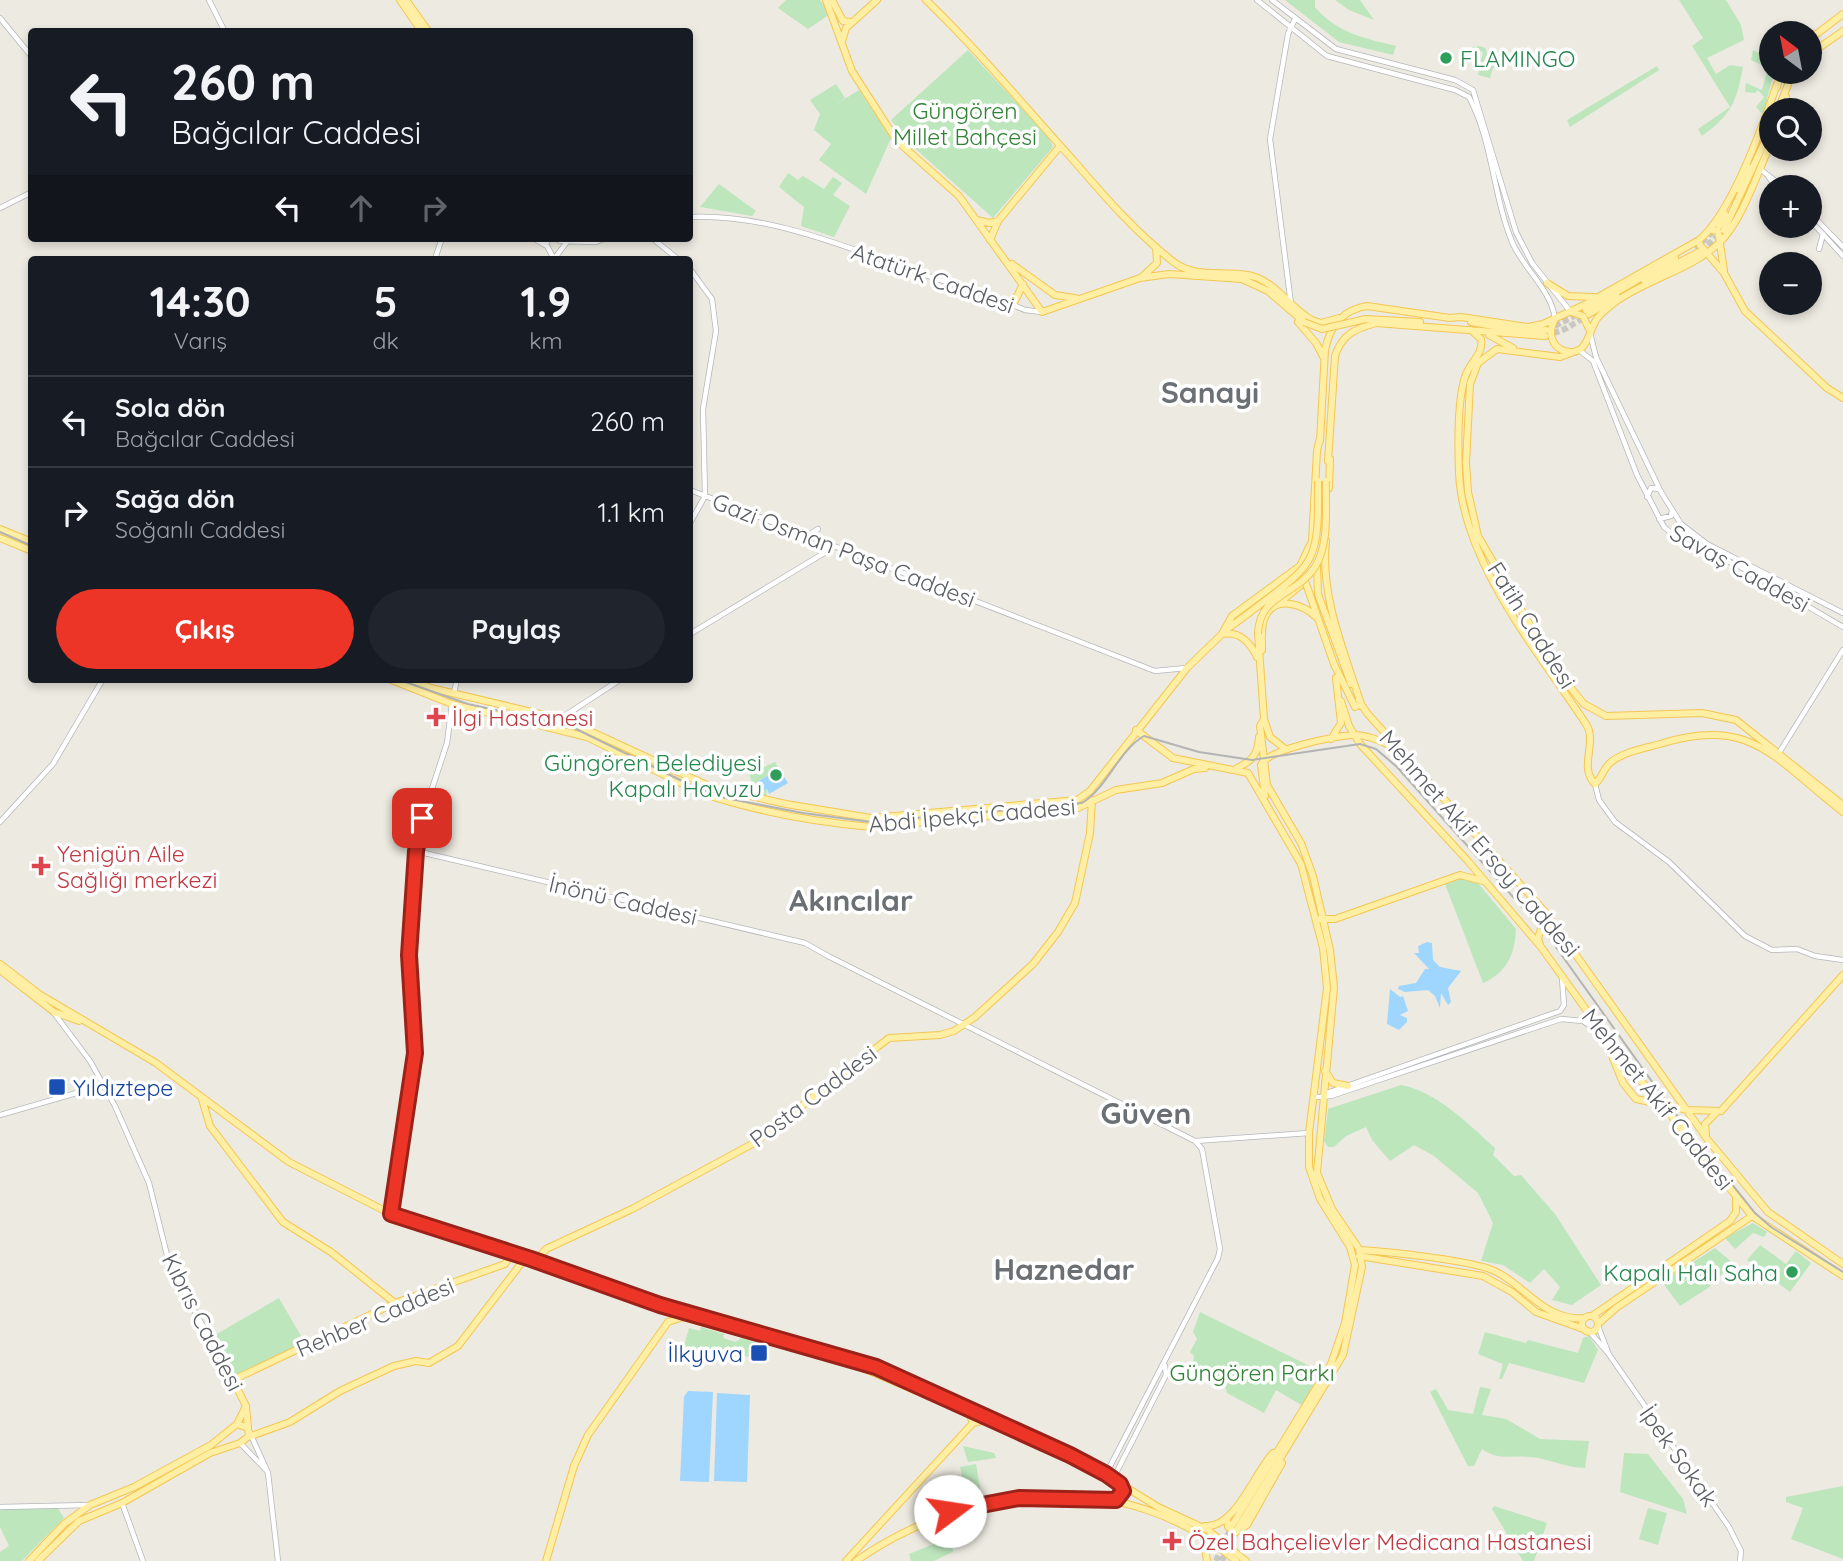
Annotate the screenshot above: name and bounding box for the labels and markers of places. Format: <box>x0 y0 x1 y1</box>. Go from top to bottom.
place label: FLAMINGO <box>1460 44 1575 73</box>
marker: FLAMINGO <box>1438 50 1454 66</box>
place label: İlgi Hastanesi <box>452 703 593 732</box>
marker: İlgi Hastanesi <box>426 707 446 727</box>
place label: Güngören Belediyesi Kapalı Havuzu <box>544 748 762 803</box>
marker: Güngören Belediyesi Kapalı Havuzu <box>768 767 784 783</box>
pin <box>392 788 452 848</box>
place label: Yenigün Aile Sağlığı merkezi <box>57 839 218 894</box>
marker: Yenigün Aile Sağlığı merkezi <box>31 856 51 876</box>
place label: Yıldıztepe <box>73 1073 173 1102</box>
marker: Yıldıztepe <box>47 1077 67 1097</box>
place label: Kapalı Halı Saha <box>1603 1258 1778 1287</box>
marker: Kapalı Halı Saha <box>1784 1264 1800 1280</box>
place label: İlkyuva <box>667 1339 743 1368</box>
marker: İlkyuva <box>749 1343 769 1363</box>
place label: Özel Bahçelievler Medicana Hastanesi <box>1188 1527 1592 1556</box>
marker: Özel Bahçelievler Medicana Hastanesi <box>1162 1531 1182 1551</box>

